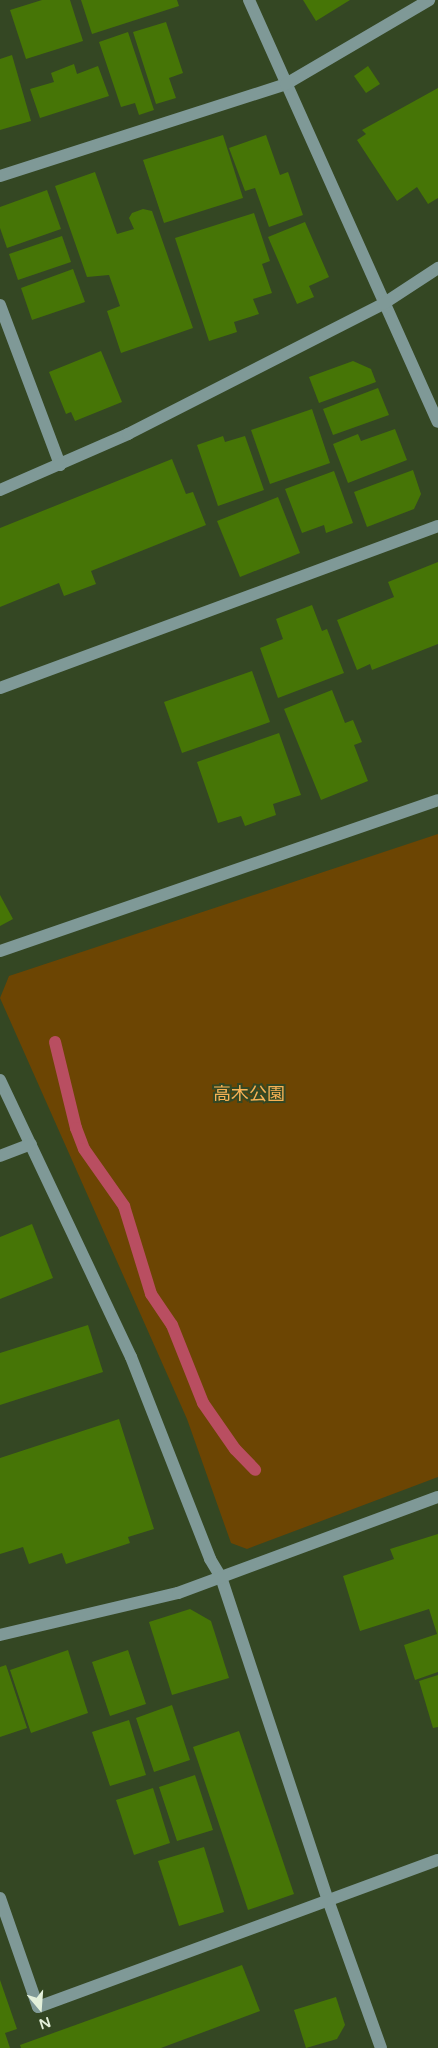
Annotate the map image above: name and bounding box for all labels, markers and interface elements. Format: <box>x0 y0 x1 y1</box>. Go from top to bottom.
park label: 高木公園 <box>213 1083 285 1105</box>
north arrow <box>15 1983 65 2033</box>
text: N <box>37 2013 53 2033</box>

